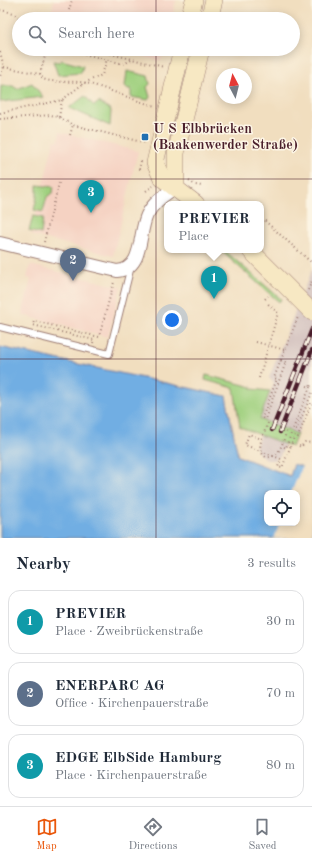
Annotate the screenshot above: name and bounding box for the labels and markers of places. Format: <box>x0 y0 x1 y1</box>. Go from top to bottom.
place label: U S Elbbrücken (Baakenwerder Straße) <box>153 122 298 152</box>
marker: U S Elbbrücken (Baakenwerder Straße) <box>140 132 150 142</box>
pin: 3 <box>78 180 104 213</box>
pin: 2 <box>60 248 86 281</box>
pin: 1 <box>201 266 227 299</box>

